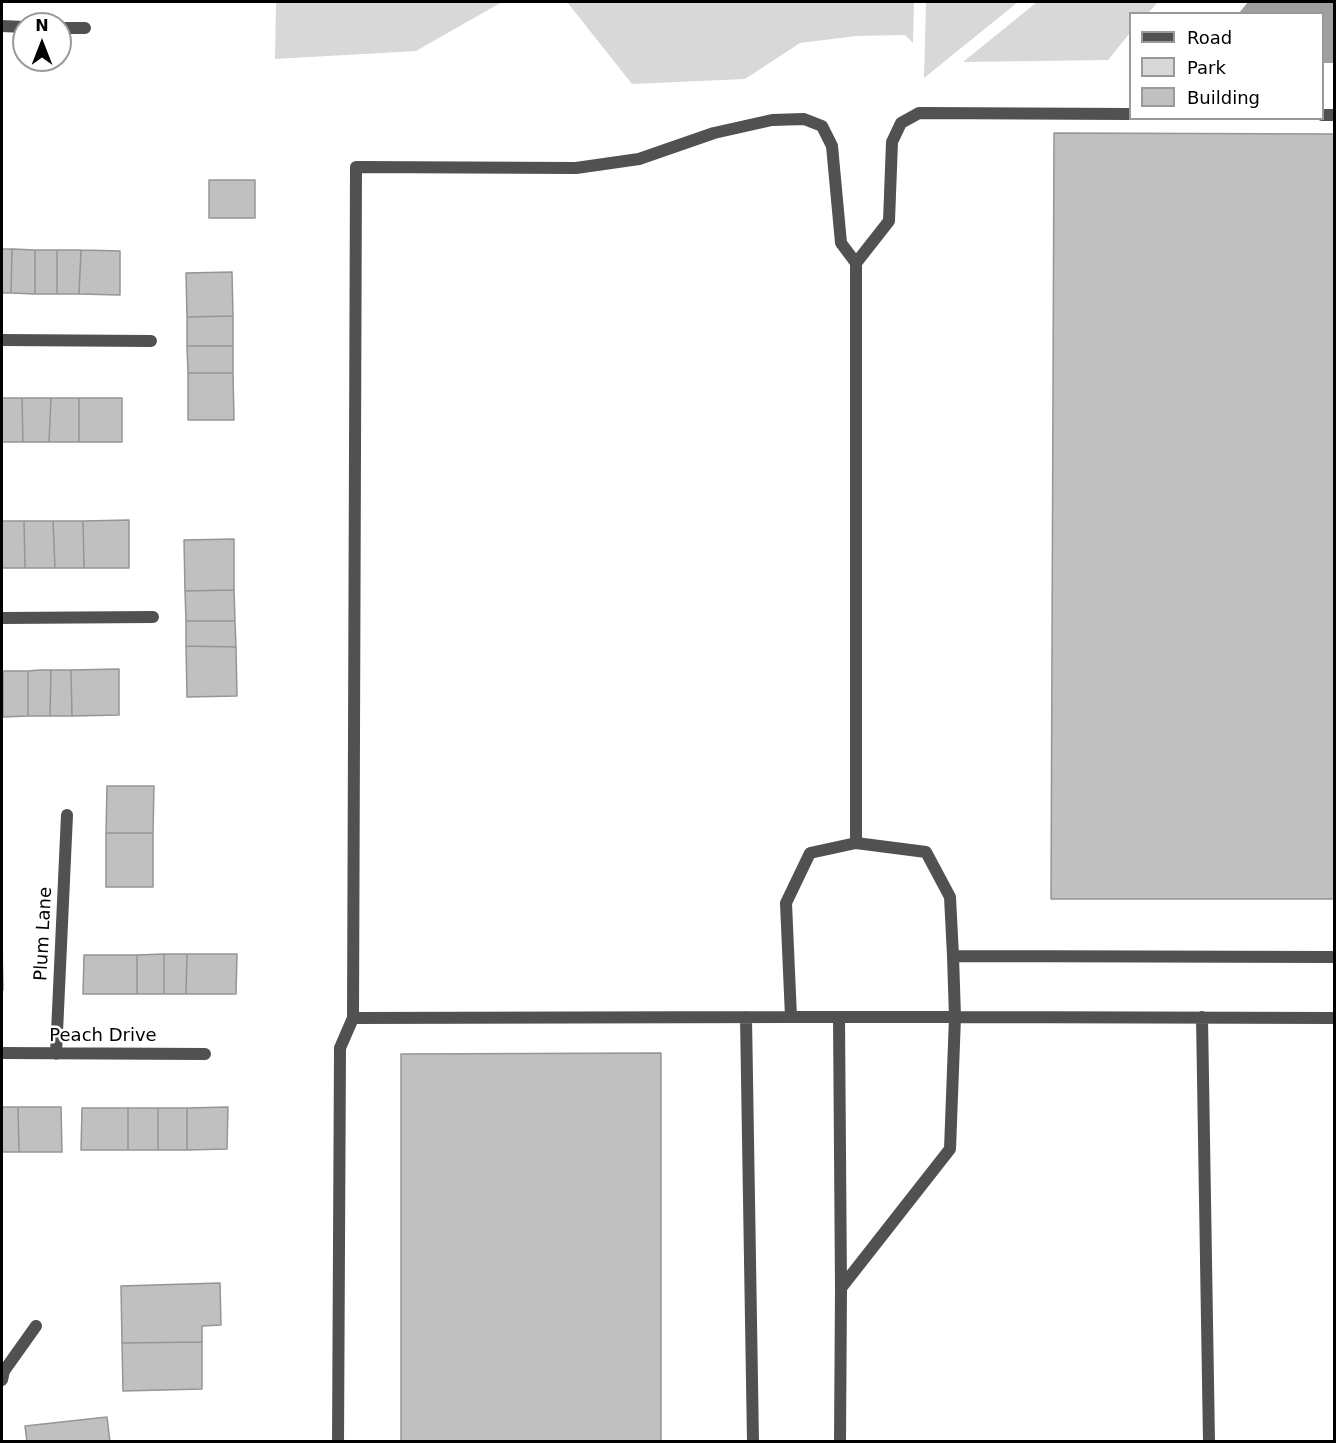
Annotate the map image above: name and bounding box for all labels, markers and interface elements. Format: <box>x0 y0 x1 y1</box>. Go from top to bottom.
north arrow <box>12 12 72 72</box>
legend <box>1129 12 1324 120</box>
text: N <box>35 16 49 35</box>
text: Road <box>1187 27 1232 48</box>
text: Park <box>1187 57 1226 78</box>
text: Building <box>1187 87 1260 108</box>
street label: Plum Lane <box>31 886 57 982</box>
street label: Peach Drive <box>49 1025 157 1047</box>

